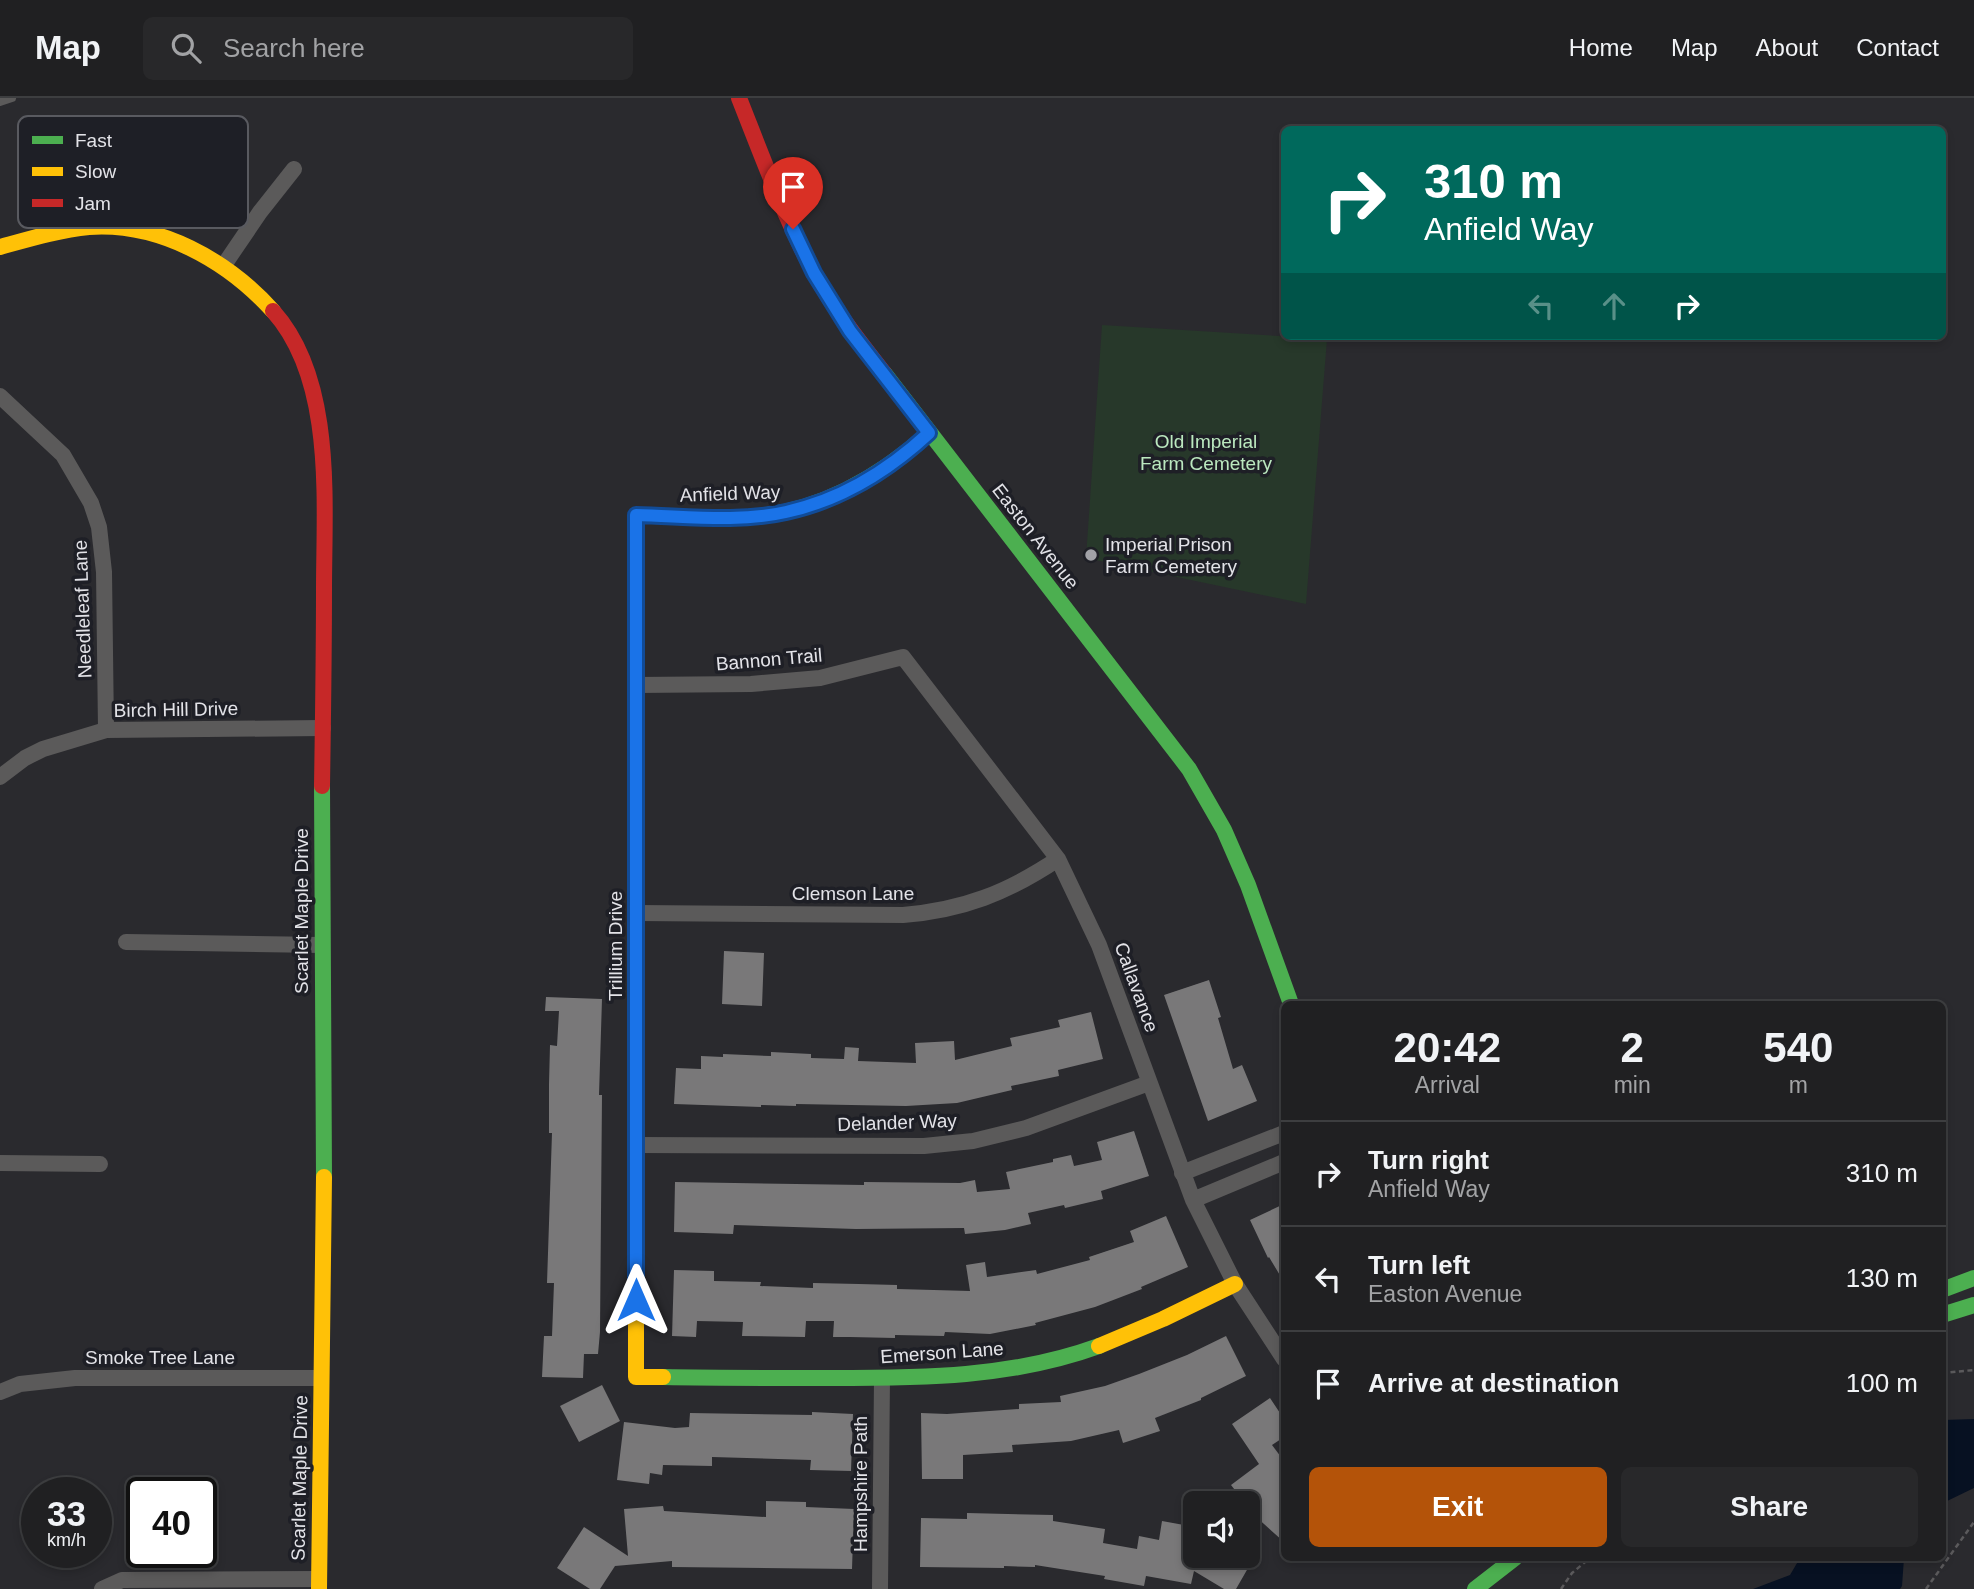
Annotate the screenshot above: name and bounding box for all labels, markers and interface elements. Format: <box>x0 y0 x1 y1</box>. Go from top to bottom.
search box <box>143 17 633 80</box>
text: Map <box>35 29 101 66</box>
icon: search <box>167 29 205 67</box>
text: Search here <box>223 33 365 63</box>
text: Home <box>1569 34 1633 61</box>
text: Map <box>1671 34 1718 61</box>
text: About <box>1756 34 1818 61</box>
text: Contact <box>1856 34 1939 61</box>
legend <box>18 116 248 228</box>
text: Fast <box>75 130 113 151</box>
icon: right <box>1309 154 1400 245</box>
text: 310 m <box>1424 154 1563 208</box>
pin <box>763 157 823 229</box>
text: Slow <box>75 161 116 182</box>
icon: arrive <box>774 168 812 206</box>
text: Jam <box>75 193 111 214</box>
text: Anfield Way <box>1424 211 1594 247</box>
icon: left <box>1522 287 1560 325</box>
icon: ahead <box>1595 287 1633 325</box>
icon: right <box>1668 287 1706 325</box>
park label: Old Imperial Farm Cemetery <box>1140 431 1272 474</box>
street label: Easton Avenue <box>988 480 1083 593</box>
street label: Anfield Way <box>679 481 781 506</box>
place label: Imperial Prison Farm Cemetery <box>1105 534 1237 577</box>
street label: Needleleaf Lane <box>70 539 95 679</box>
marker: Imperial Prison Farm Cemetery <box>1083 547 1099 563</box>
street label: Bannon Trail <box>715 644 823 675</box>
street label: Birch Hill Drive <box>114 698 238 721</box>
street label: Scarlet Maple Drive <box>291 828 312 994</box>
street label: Clemson Lane <box>792 883 914 904</box>
street label: Trillium Drive <box>605 891 626 1001</box>
street label: Callavance <box>1111 939 1162 1035</box>
text: 20:42 <box>1394 1024 1501 1071</box>
text: 2 <box>1620 1024 1644 1071</box>
text: 540 <box>1763 1024 1833 1071</box>
text: Arrival <box>1415 1072 1480 1098</box>
text: min <box>1614 1072 1651 1098</box>
text: m <box>1789 1072 1808 1098</box>
street label: Delander Way <box>837 1110 958 1135</box>
text: Turn right <box>1368 1145 1489 1175</box>
icon: right <box>1309 1155 1347 1193</box>
text: 310 m <box>1846 1158 1918 1188</box>
text: Anfield Way <box>1368 1176 1490 1202</box>
text: Turn left <box>1368 1250 1470 1280</box>
icon: left <box>1309 1260 1347 1298</box>
position arrow <box>599 1263 673 1337</box>
text: 130 m <box>1846 1263 1918 1293</box>
text: Easton Avenue <box>1368 1281 1522 1307</box>
street label: Emerson Lane <box>880 1338 1004 1367</box>
street label: Smoke Tree Lane <box>85 1347 235 1368</box>
icon: arrive <box>1309 1365 1347 1403</box>
text: Arrive at destination <box>1368 1368 1619 1398</box>
text: 100 m <box>1846 1368 1918 1398</box>
street label: Scarlet Maple Drive <box>288 1395 311 1561</box>
street label: Hampshire Path <box>850 1416 871 1552</box>
button: Exit <box>1309 1467 1607 1547</box>
button: Share <box>1621 1467 1918 1547</box>
speed limit sign: 40 <box>126 1477 217 1568</box>
map controls <box>1183 1491 1260 1568</box>
button: sound <box>1183 1491 1260 1568</box>
text: 33 <box>47 1494 86 1533</box>
text: km/h <box>47 1530 86 1550</box>

